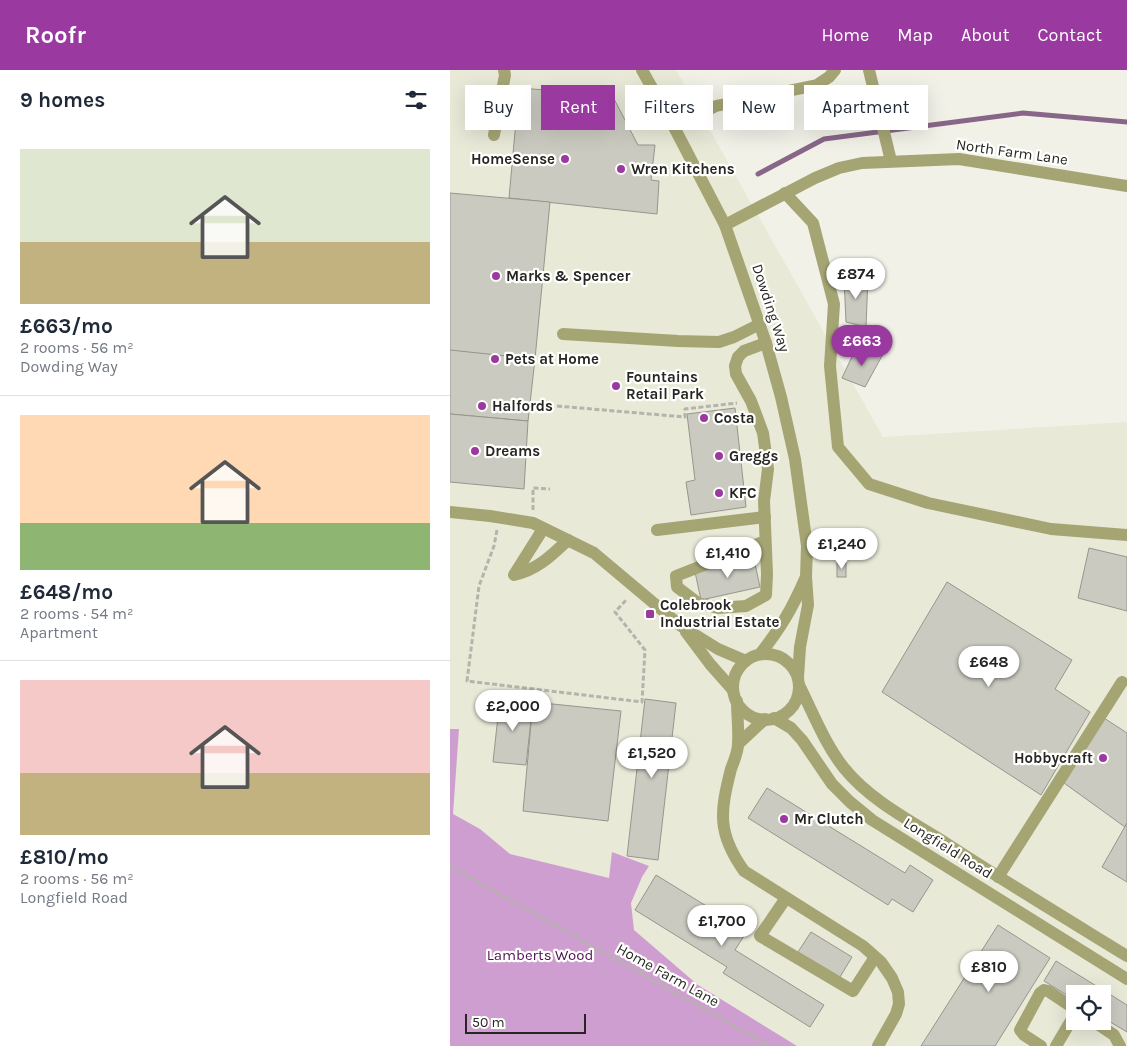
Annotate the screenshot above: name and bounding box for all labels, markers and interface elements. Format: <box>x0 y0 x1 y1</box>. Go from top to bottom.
text: Roofr <box>25 21 86 49</box>
text: Home <box>821 24 869 46</box>
text: Map <box>897 24 933 46</box>
text: About <box>961 24 1010 46</box>
text: Contact <box>1038 24 1102 46</box>
chip: Buy <box>465 85 531 130</box>
chip: Rent <box>541 85 615 130</box>
chip: Filters <box>625 85 713 130</box>
chip: New <box>723 85 794 130</box>
chip: Apartment <box>804 85 928 130</box>
icon: filters <box>402 86 430 114</box>
text: 9 homes <box>20 88 105 112</box>
street label: North Farm Lane <box>955 135 1069 169</box>
place label: HomeSense <box>471 150 555 168</box>
marker: HomeSense <box>559 153 571 165</box>
place label: Wren Kitchens <box>631 160 735 178</box>
marker: Wren Kitchens <box>615 163 627 175</box>
icon: home <box>180 182 270 272</box>
pin: £874 <box>826 258 886 300</box>
street label: Dowding Way <box>748 262 794 354</box>
text: £874 <box>837 264 875 283</box>
place label: Marks & Spencer <box>506 267 631 285</box>
marker: Marks & Spencer <box>490 270 502 282</box>
text: £663/mo <box>20 314 113 338</box>
pin: £663 <box>832 324 892 367</box>
text: £663 <box>843 331 882 350</box>
text: 2 rooms · 56 m² <box>20 338 134 357</box>
place label: Pets at Home <box>505 350 599 368</box>
marker: Pets at Home <box>489 353 501 365</box>
text: Dowding Way <box>20 357 118 376</box>
place label: Fountains Retail Park <box>626 368 704 403</box>
marker: Fountains Retail Park <box>610 380 622 392</box>
place label: Halfords <box>492 397 553 415</box>
marker: Halfords <box>476 400 488 412</box>
place label: Costa <box>714 409 755 427</box>
marker: Costa <box>698 412 710 424</box>
place label: Dreams <box>485 442 540 460</box>
marker: Dreams <box>469 445 481 457</box>
icon: home <box>180 447 270 537</box>
place label: Greggs <box>729 447 778 465</box>
marker: Greggs <box>713 450 725 462</box>
place label: KFC <box>729 484 757 502</box>
marker: KFC <box>713 487 725 499</box>
pin: £1,240 <box>801 528 883 570</box>
text: £1,240 <box>818 534 866 553</box>
pin: £1,410 <box>687 536 769 579</box>
text: £1,410 <box>706 543 750 562</box>
text: £648/mo <box>20 580 113 604</box>
place label: Colebrook Industrial Estate <box>660 596 780 631</box>
text: 2 rooms · 54 m² <box>20 604 133 623</box>
marker: Colebrook Industrial Estate <box>644 608 656 620</box>
text: Apartment <box>20 623 98 642</box>
pin: £648 <box>959 646 1019 688</box>
text: £648 <box>969 652 1009 671</box>
pin: £2,000 <box>472 690 554 732</box>
text: £2,000 <box>486 696 540 715</box>
icon: home <box>180 712 270 802</box>
pin: £1,520 <box>611 736 693 779</box>
text: £1,520 <box>628 743 676 762</box>
place label: Hobbycraft <box>1014 749 1093 767</box>
marker: Hobbycraft <box>1097 752 1109 764</box>
place label: Mr Clutch <box>794 810 863 828</box>
marker: Mr Clutch <box>778 813 790 825</box>
street label: Longfield Road <box>900 814 996 882</box>
text: £810/mo <box>20 845 109 869</box>
text: 2 rooms · 56 m² <box>20 869 134 888</box>
text: Longfield Road <box>20 888 128 907</box>
pin: £1,700 <box>681 904 763 947</box>
text: £1,700 <box>698 911 746 930</box>
street label: Home Farm Lane <box>614 939 722 1011</box>
park label: Lamberts Wood <box>487 946 593 964</box>
pin: £810 <box>959 950 1019 993</box>
text: £810 <box>971 957 1007 976</box>
map controls <box>1066 985 1111 1030</box>
button: locate <box>1066 985 1111 1030</box>
scale bar <box>465 1011 586 1034</box>
text: 50 m <box>472 1014 505 1031</box>

